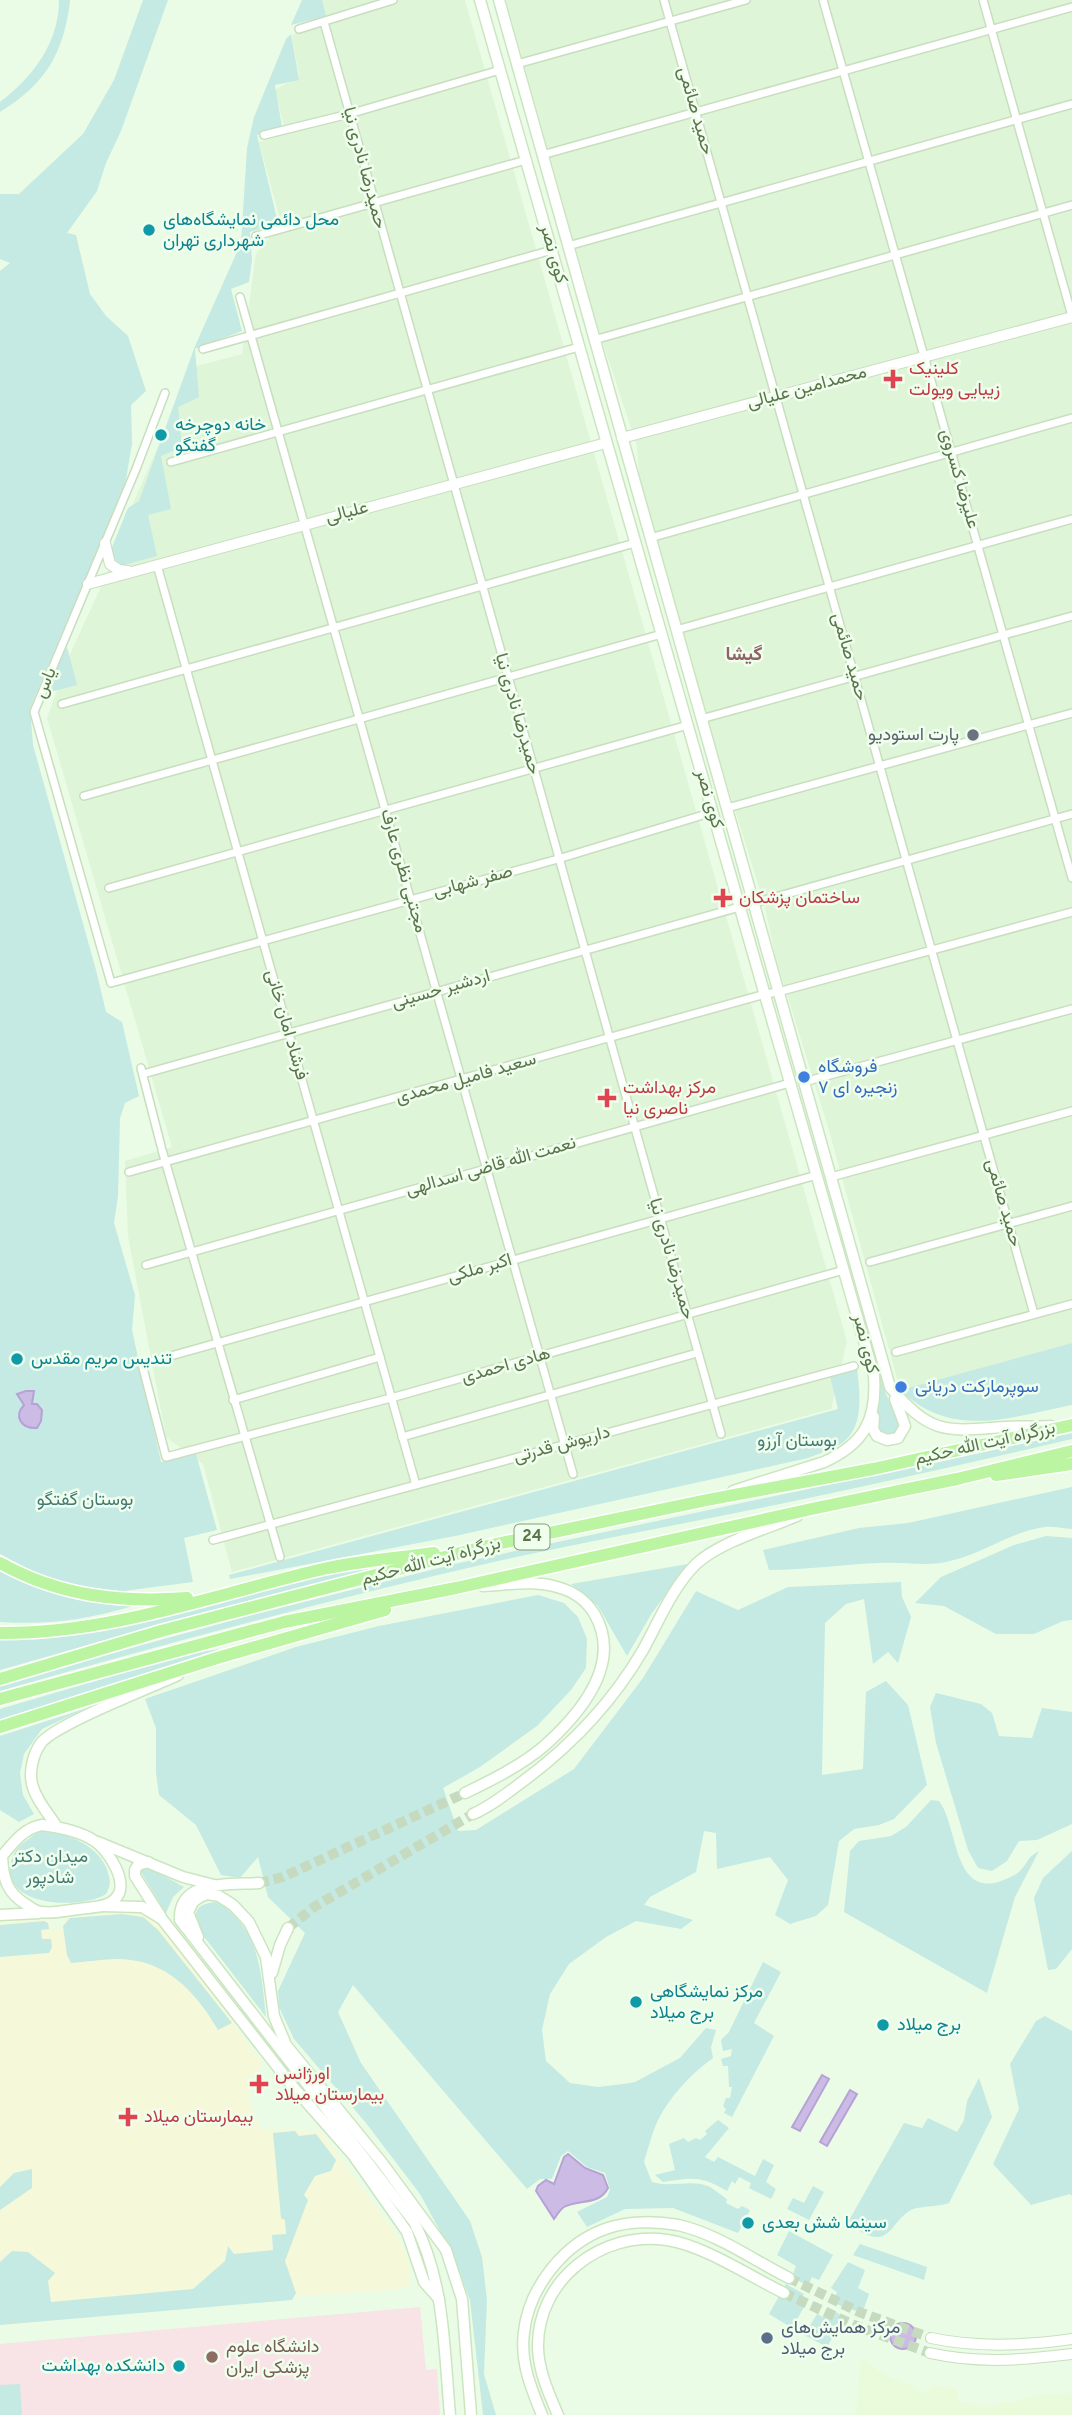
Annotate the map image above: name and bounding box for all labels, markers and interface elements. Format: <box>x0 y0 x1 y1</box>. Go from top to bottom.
street label: حمید صائمی <box>672 64 718 158</box>
street label: حمیدرضا نادری نیا <box>337 105 391 231</box>
place label: محل دائمی نمایشگاه‌های شهرداری تهران <box>163 209 339 253</box>
street label: کوی نصر <box>533 221 572 286</box>
marker: محل دائمی نمایشگاه‌های شهرداری تهران <box>141 222 157 238</box>
place label: کلینیک زیبایی ویولت <box>909 358 1000 402</box>
street label: محمدامین علیالی <box>745 361 869 415</box>
marker: کلینیک زیبایی ویولت <box>883 369 903 389</box>
place label: خانه دوچرخه گفتگو <box>175 414 266 458</box>
marker: خانه دوچرخه گفتگو <box>153 427 169 443</box>
street label: علیرضا کسروی <box>934 427 984 531</box>
street label: علیالی <box>323 496 371 530</box>
street label: حمید صائمی <box>826 610 872 704</box>
district label: گیشا <box>726 643 763 667</box>
street label: حمیدرضا نادری نیا <box>489 651 545 777</box>
street label: یاس <box>29 664 63 702</box>
place label: پارت استودیو <box>868 724 959 747</box>
marker: پارت استودیو <box>965 727 981 743</box>
street label: کوی نصر <box>689 766 728 831</box>
street label: مجتبی نظری عارف <box>374 806 432 936</box>
street label: صفر شهابی <box>431 860 515 904</box>
place label: ساختمان پزشکان <box>739 887 860 910</box>
marker: ساختمان پزشکان <box>713 888 733 908</box>
street label: اردشیر حسینی <box>389 965 493 1015</box>
street label: فرشاد امان خانی <box>259 967 313 1083</box>
street label: سعید فامیل محمدی <box>393 1048 539 1110</box>
place label: فروشگاه زنجیره ای ۷ <box>818 1056 897 1100</box>
marker: فروشگاه زنجیره ای ۷ <box>796 1069 812 1085</box>
place label: مرکز بهداشت ناصری نیا <box>623 1077 716 1121</box>
marker: مرکز بهداشت ناصری نیا <box>597 1088 617 1108</box>
street label: نعمت الله قاضی اسدالهی <box>403 1131 579 1202</box>
street label: حمید صائمی <box>980 1156 1026 1250</box>
street label: حمیدرضا نادری نیا <box>643 1196 699 1322</box>
street label: اکبر ملکی <box>445 1249 515 1289</box>
street label: کوی نصر <box>846 1311 883 1376</box>
street label: هادی احمدی <box>459 1342 553 1390</box>
place label: تندیس مریم مقدس <box>31 1348 172 1371</box>
marker: تندیس مریم مقدس <box>9 1351 25 1367</box>
place label: سوپرمارکت دریانی <box>915 1376 1039 1399</box>
marker: سوپرمارکت دریانی <box>893 1379 909 1395</box>
street label: بزرگراه آیت الله حکیم <box>912 1416 1058 1471</box>
street label: داریوش قدرتی <box>511 1421 613 1469</box>
park label: بوستان آرزو <box>757 1430 837 1453</box>
park label: بوستان گفتگو <box>37 1489 133 1512</box>
road number: 24 <box>514 1525 550 1550</box>
street label: بزرگراه آیت الله حکیم <box>358 1531 503 1592</box>
park label: میدان دکتر شادپور <box>11 1846 88 1890</box>
place label: مرکز نمایشگاهی برج میلاد <box>650 1981 763 2025</box>
marker: مرکز نمایشگاهی برج میلاد <box>628 1994 644 2010</box>
place label: برج میلاد <box>897 2014 961 2037</box>
marker: برج میلاد <box>875 2017 891 2033</box>
place label: اورژانس بیمارستان میلاد <box>275 2063 384 2107</box>
marker: اورژانس بیمارستان میلاد <box>249 2074 269 2094</box>
place label: بیمارستان میلاد <box>144 2106 253 2129</box>
marker: بیمارستان میلاد <box>118 2107 138 2127</box>
place label: سینما شش بعدی <box>762 2212 887 2235</box>
marker: سینما شش بعدی <box>740 2215 756 2231</box>
place label: مرکز همایش‌های برج میلاد <box>781 2317 900 2361</box>
marker: مرکز همایش‌های برج میلاد <box>759 2330 775 2346</box>
place label: دانشگاه علوم پزشکی ایران <box>226 2336 319 2380</box>
marker: دانشگاه علوم پزشکی ایران <box>204 2349 220 2365</box>
place label: دانشکده بهداشت <box>42 2355 165 2378</box>
marker: دانشکده بهداشت <box>171 2358 187 2374</box>

